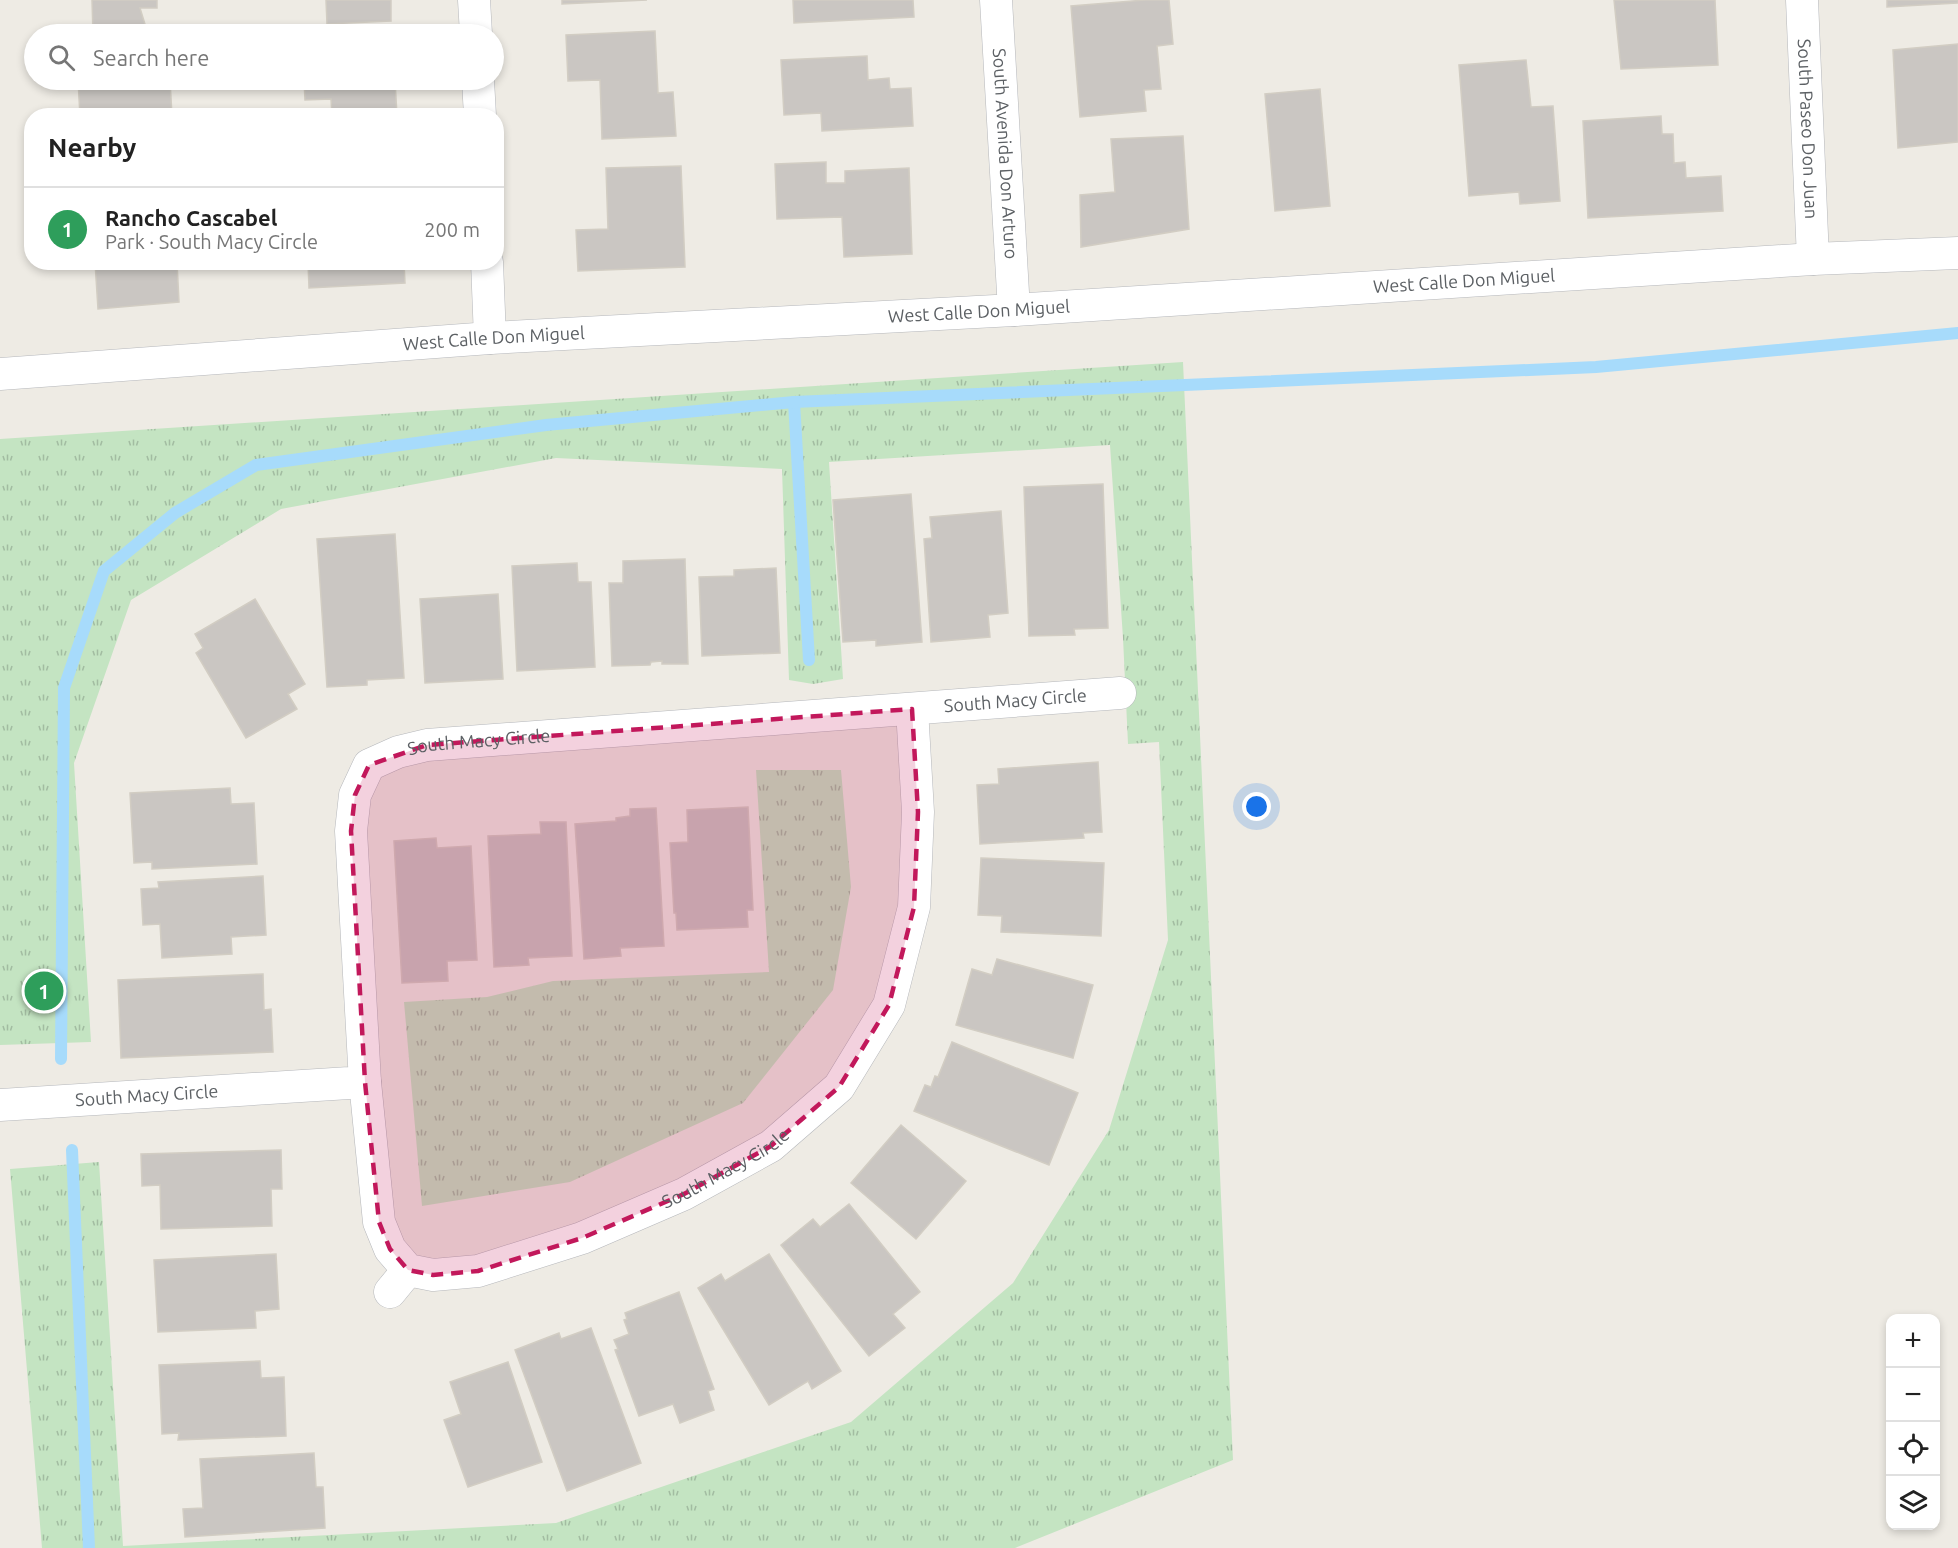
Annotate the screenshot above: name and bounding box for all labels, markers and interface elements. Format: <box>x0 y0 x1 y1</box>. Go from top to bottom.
search box <box>24 24 504 90</box>
street label: South Paseo Don Juan <box>1795 38 1822 219</box>
icon: search <box>45 41 78 74</box>
text: Search here <box>93 45 209 70</box>
street label: South Avenida Don Arturo <box>990 48 1022 260</box>
text: Nearby <box>48 133 136 162</box>
text: Rancho Cascabel <box>105 205 277 230</box>
text: 1 <box>62 218 73 241</box>
text: 200 m <box>424 218 480 241</box>
text: Park · South Macy Circle <box>105 230 318 253</box>
street label: West Calle Don Miguel <box>1372 264 1556 296</box>
street label: West Calle Don Miguel <box>887 295 1071 326</box>
street label: West Calle Don Miguel <box>402 322 585 353</box>
street label: South Macy Circle <box>943 685 1087 715</box>
street label: South Macy Circle <box>405 725 551 758</box>
your location <box>1242 792 1271 821</box>
pin: 1 <box>24 968 63 1014</box>
street label: South Macy Circle <box>75 1080 219 1109</box>
street label: South Macy Circle <box>658 1124 793 1211</box>
map controls <box>1886 1314 1940 1530</box>
button: + <box>1886 1314 1940 1368</box>
button: − <box>1886 1368 1940 1422</box>
button: locate <box>1886 1422 1940 1476</box>
button: layers <box>1886 1476 1940 1530</box>

